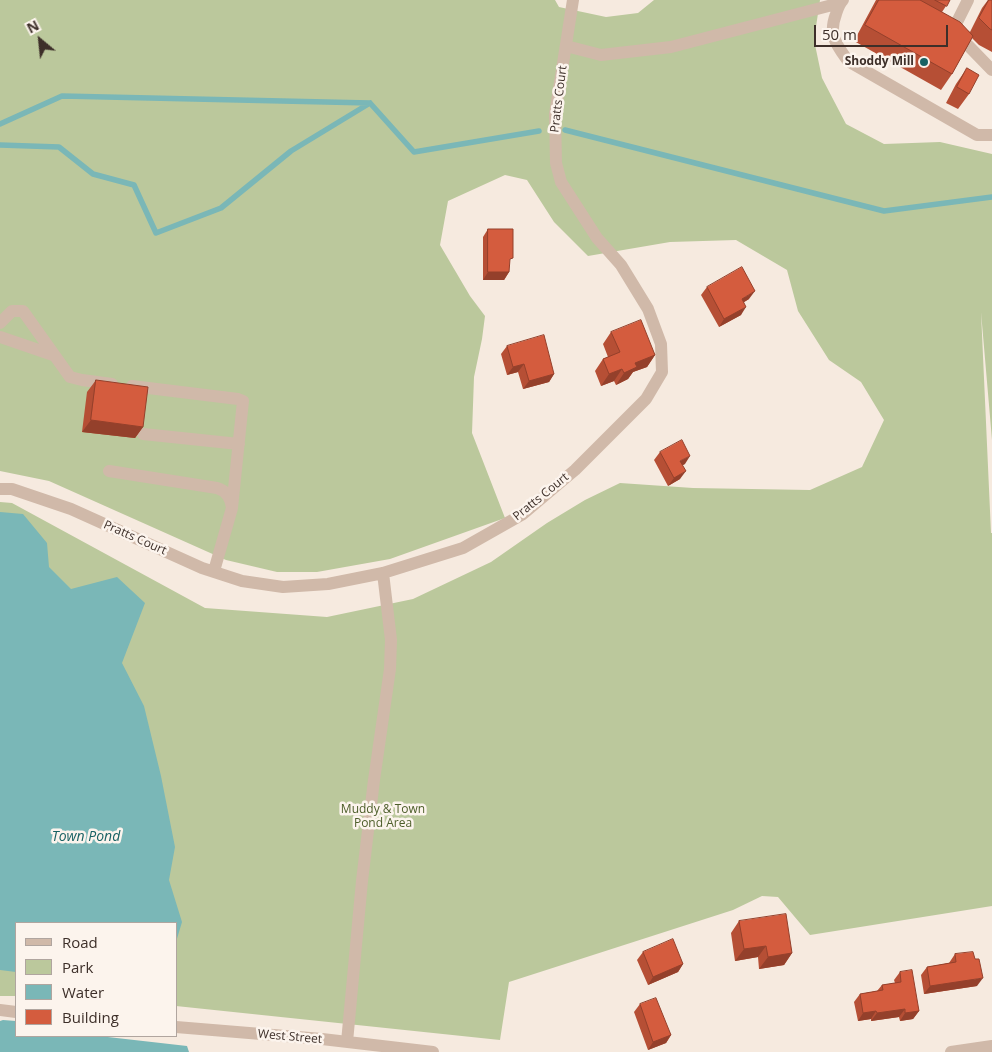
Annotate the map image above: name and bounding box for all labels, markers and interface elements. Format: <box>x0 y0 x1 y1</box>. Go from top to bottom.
north arrow <box>15 15 65 65</box>
text: N <box>23 15 42 37</box>
scale bar <box>817 15 951 47</box>
text: 50 m <box>822 24 857 44</box>
place label: Shoddy Mill <box>845 55 914 69</box>
marker: Shoddy Mill <box>918 56 930 68</box>
street label: Pratts Court <box>548 65 570 133</box>
street label: Pratts Court <box>510 470 572 524</box>
street label: Pratts Court <box>101 518 169 558</box>
park label: Muddy & Town Pond Area <box>341 803 425 831</box>
water label: Town Pond <box>52 829 120 845</box>
legend <box>15 922 178 1037</box>
text: Road <box>62 932 98 952</box>
text: Park <box>62 957 93 977</box>
text: Water <box>62 982 104 1002</box>
text: Building <box>62 1007 119 1027</box>
street label: West Street <box>257 1027 323 1047</box>

